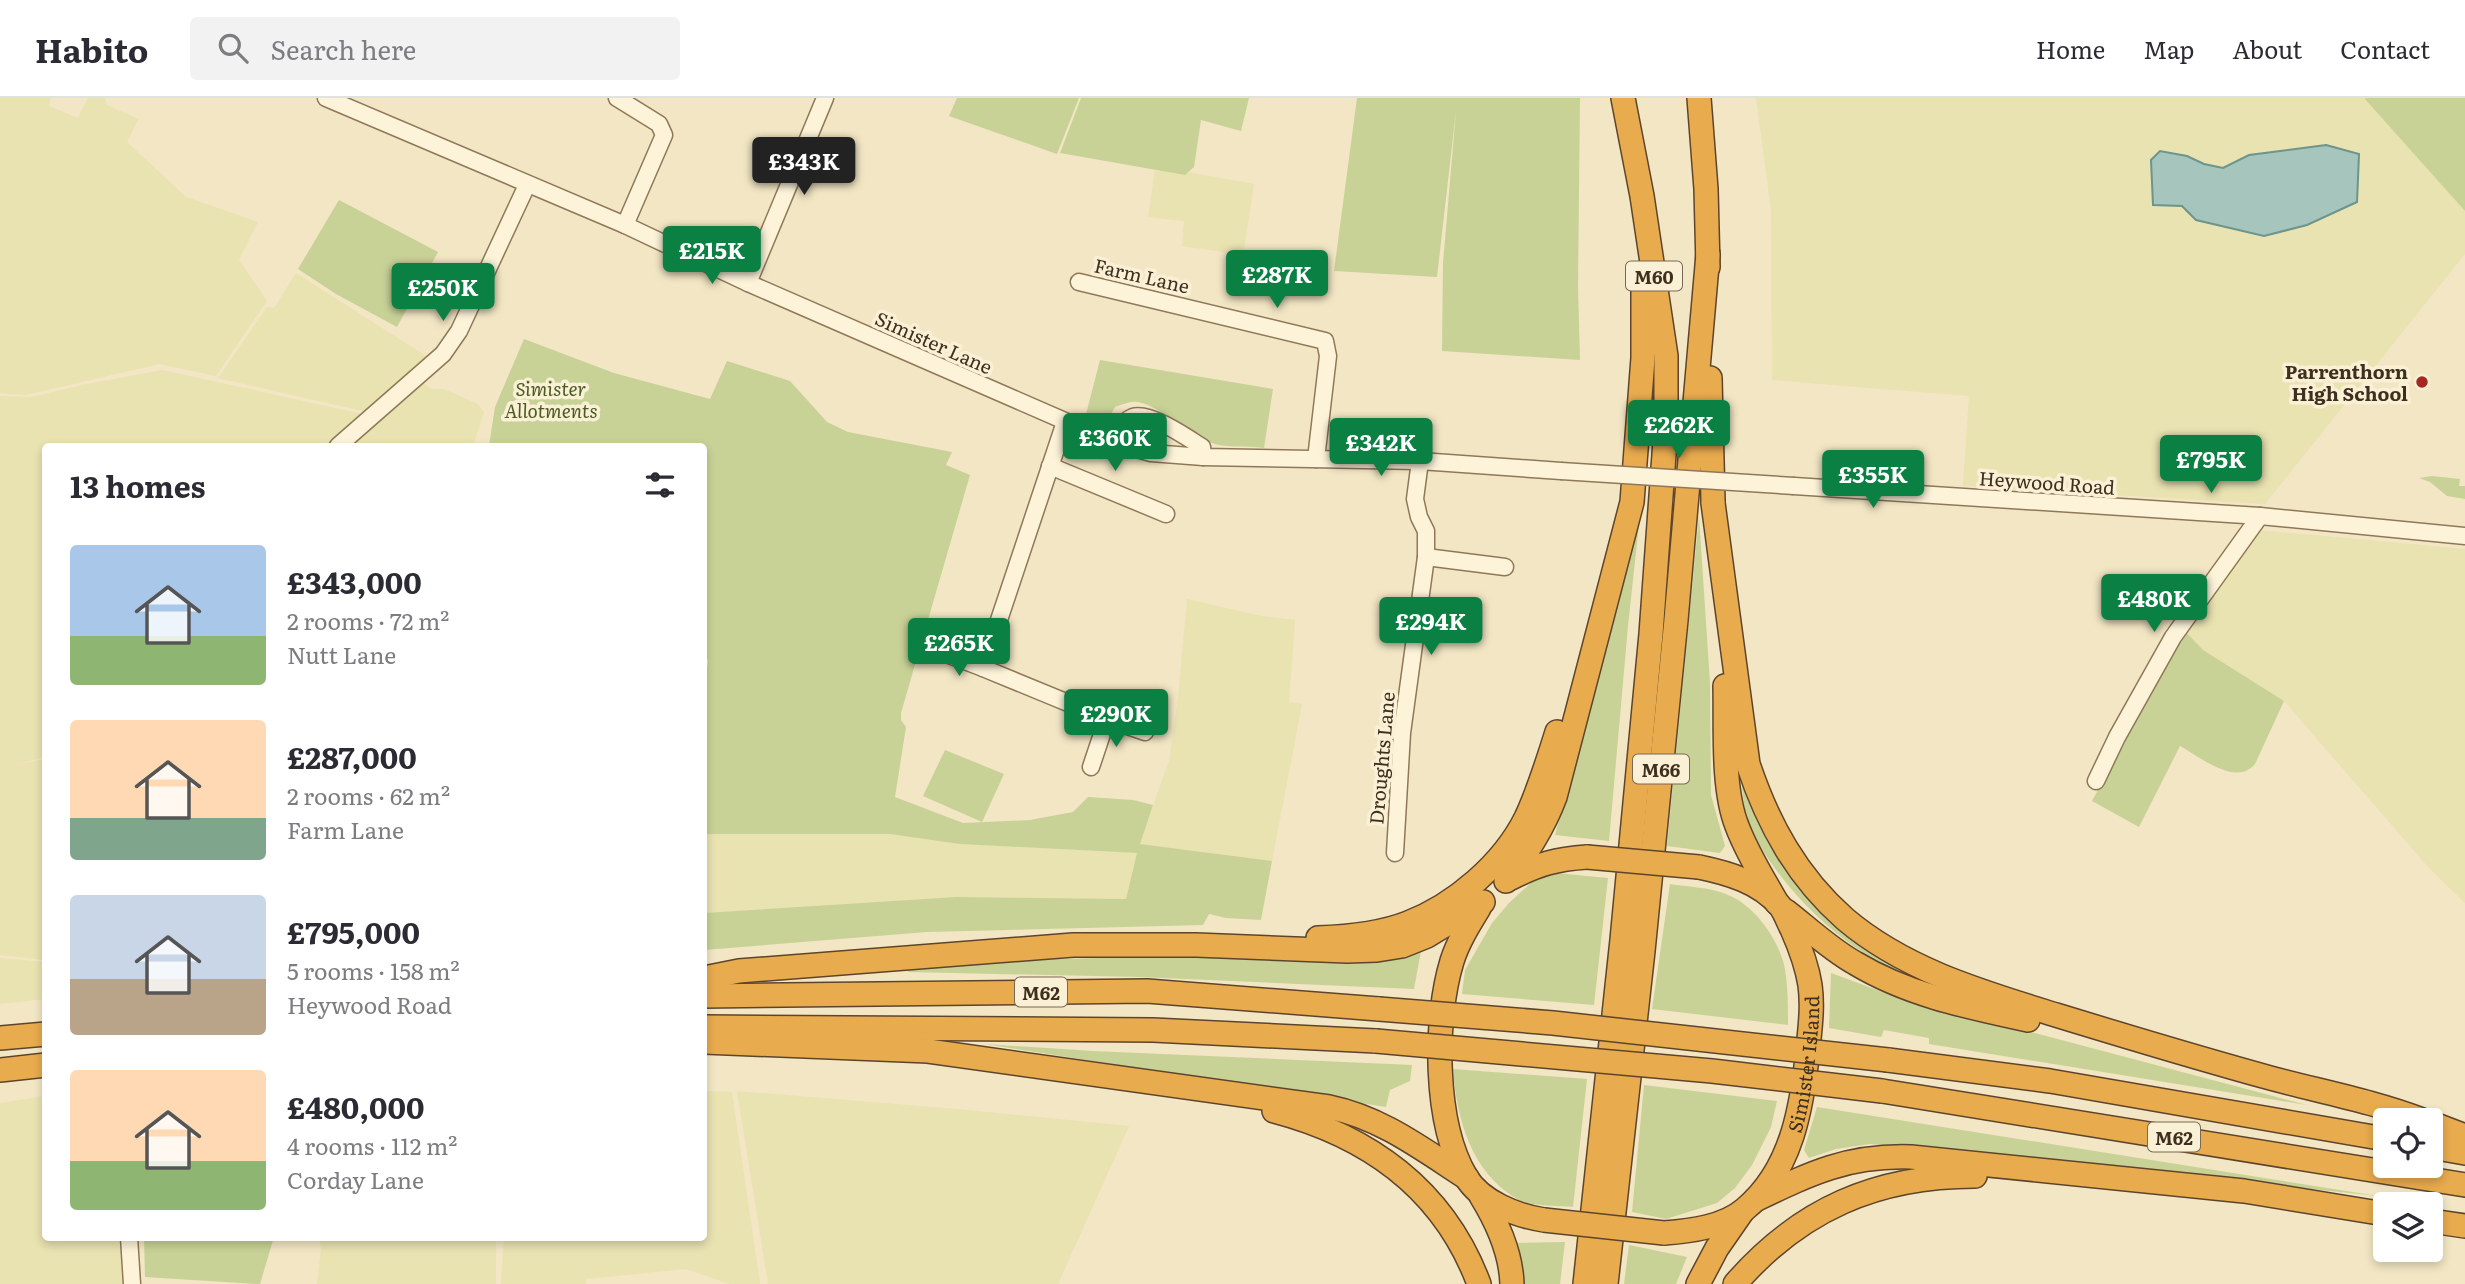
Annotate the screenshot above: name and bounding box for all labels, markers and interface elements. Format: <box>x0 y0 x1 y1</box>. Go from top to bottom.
search box <box>190 17 680 80</box>
text: Habito <box>35 24 148 73</box>
icon: search <box>214 29 252 67</box>
text: Search here <box>270 29 416 68</box>
text: Home <box>2036 31 2105 66</box>
text: Map <box>2143 31 2194 66</box>
text: About <box>2232 31 2302 66</box>
text: Contact <box>2340 31 2430 66</box>
pin: £343K <box>755 138 853 197</box>
text: £343K <box>768 143 840 177</box>
pin: £215K <box>663 226 761 286</box>
text: £215K <box>679 232 745 266</box>
street label: Farm Lane <box>1092 250 1192 300</box>
pin: £287K <box>1228 250 1326 310</box>
text: £287K <box>1242 256 1312 290</box>
road number: M60 <box>1626 261 1682 290</box>
pin: £250K <box>394 264 492 323</box>
text: £250K <box>408 269 478 303</box>
street label: Simister Lane <box>871 304 997 380</box>
place label: Parrenthorn High School <box>2285 357 2408 407</box>
park label: Simister Allotments <box>504 374 598 424</box>
marker: Parrenthorn High School <box>2414 374 2430 390</box>
pin: £262K <box>1630 400 1728 460</box>
text: £262K <box>1644 406 1714 440</box>
pin: £360K <box>1066 414 1164 473</box>
pin: £342K <box>1332 418 1430 478</box>
text: £360K <box>1079 419 1151 453</box>
text: £342K <box>1346 424 1416 458</box>
pin: £795K <box>2162 436 2260 495</box>
text: £795K <box>2176 441 2246 475</box>
pin: £355K <box>1824 450 1922 510</box>
text: £355K <box>1838 456 1908 490</box>
text: 13 homes <box>70 463 206 507</box>
street label: Heywood Road <box>1978 463 2116 501</box>
icon: filters <box>641 466 679 504</box>
text: £343,000 <box>287 559 422 603</box>
icon: home <box>126 573 210 657</box>
pin: £480K <box>2105 574 2203 634</box>
text: £480K <box>2117 580 2191 614</box>
pin: £294K <box>1382 598 1480 657</box>
text: 2 rooms · 72 m² <box>287 603 449 637</box>
text: £294K <box>1395 603 1467 637</box>
pin: £265K <box>910 618 1008 678</box>
text: £265K <box>924 624 994 658</box>
text: Nutt Lane <box>287 637 396 671</box>
pin: £290K <box>1067 690 1165 749</box>
street label: Droughts Lane <box>1361 690 1401 825</box>
text: £290K <box>1080 695 1152 729</box>
text: £287,000 <box>287 734 417 778</box>
icon: home <box>126 748 210 832</box>
road number: M66 <box>1633 754 1689 784</box>
text: 2 rooms · 62 m² <box>287 778 450 812</box>
text: Farm Lane <box>287 812 404 846</box>
text: £795,000 <box>287 909 420 953</box>
icon: home <box>126 923 210 1007</box>
text: 5 rooms · 158 m² <box>287 953 460 987</box>
road number: M62 <box>1015 978 1067 1006</box>
text: Heywood Road <box>287 987 452 1021</box>
street label: Simister Island <box>1780 995 1825 1136</box>
text: £480,000 <box>287 1084 425 1128</box>
icon: home <box>126 1098 210 1182</box>
map controls <box>2373 1108 2443 1262</box>
button: locate <box>2373 1108 2443 1178</box>
road number: M62 <box>2148 1122 2200 1152</box>
text: 4 rooms · 112 m² <box>287 1128 457 1162</box>
text: Corday Lane <box>287 1162 424 1196</box>
button: layers <box>2373 1192 2443 1262</box>

